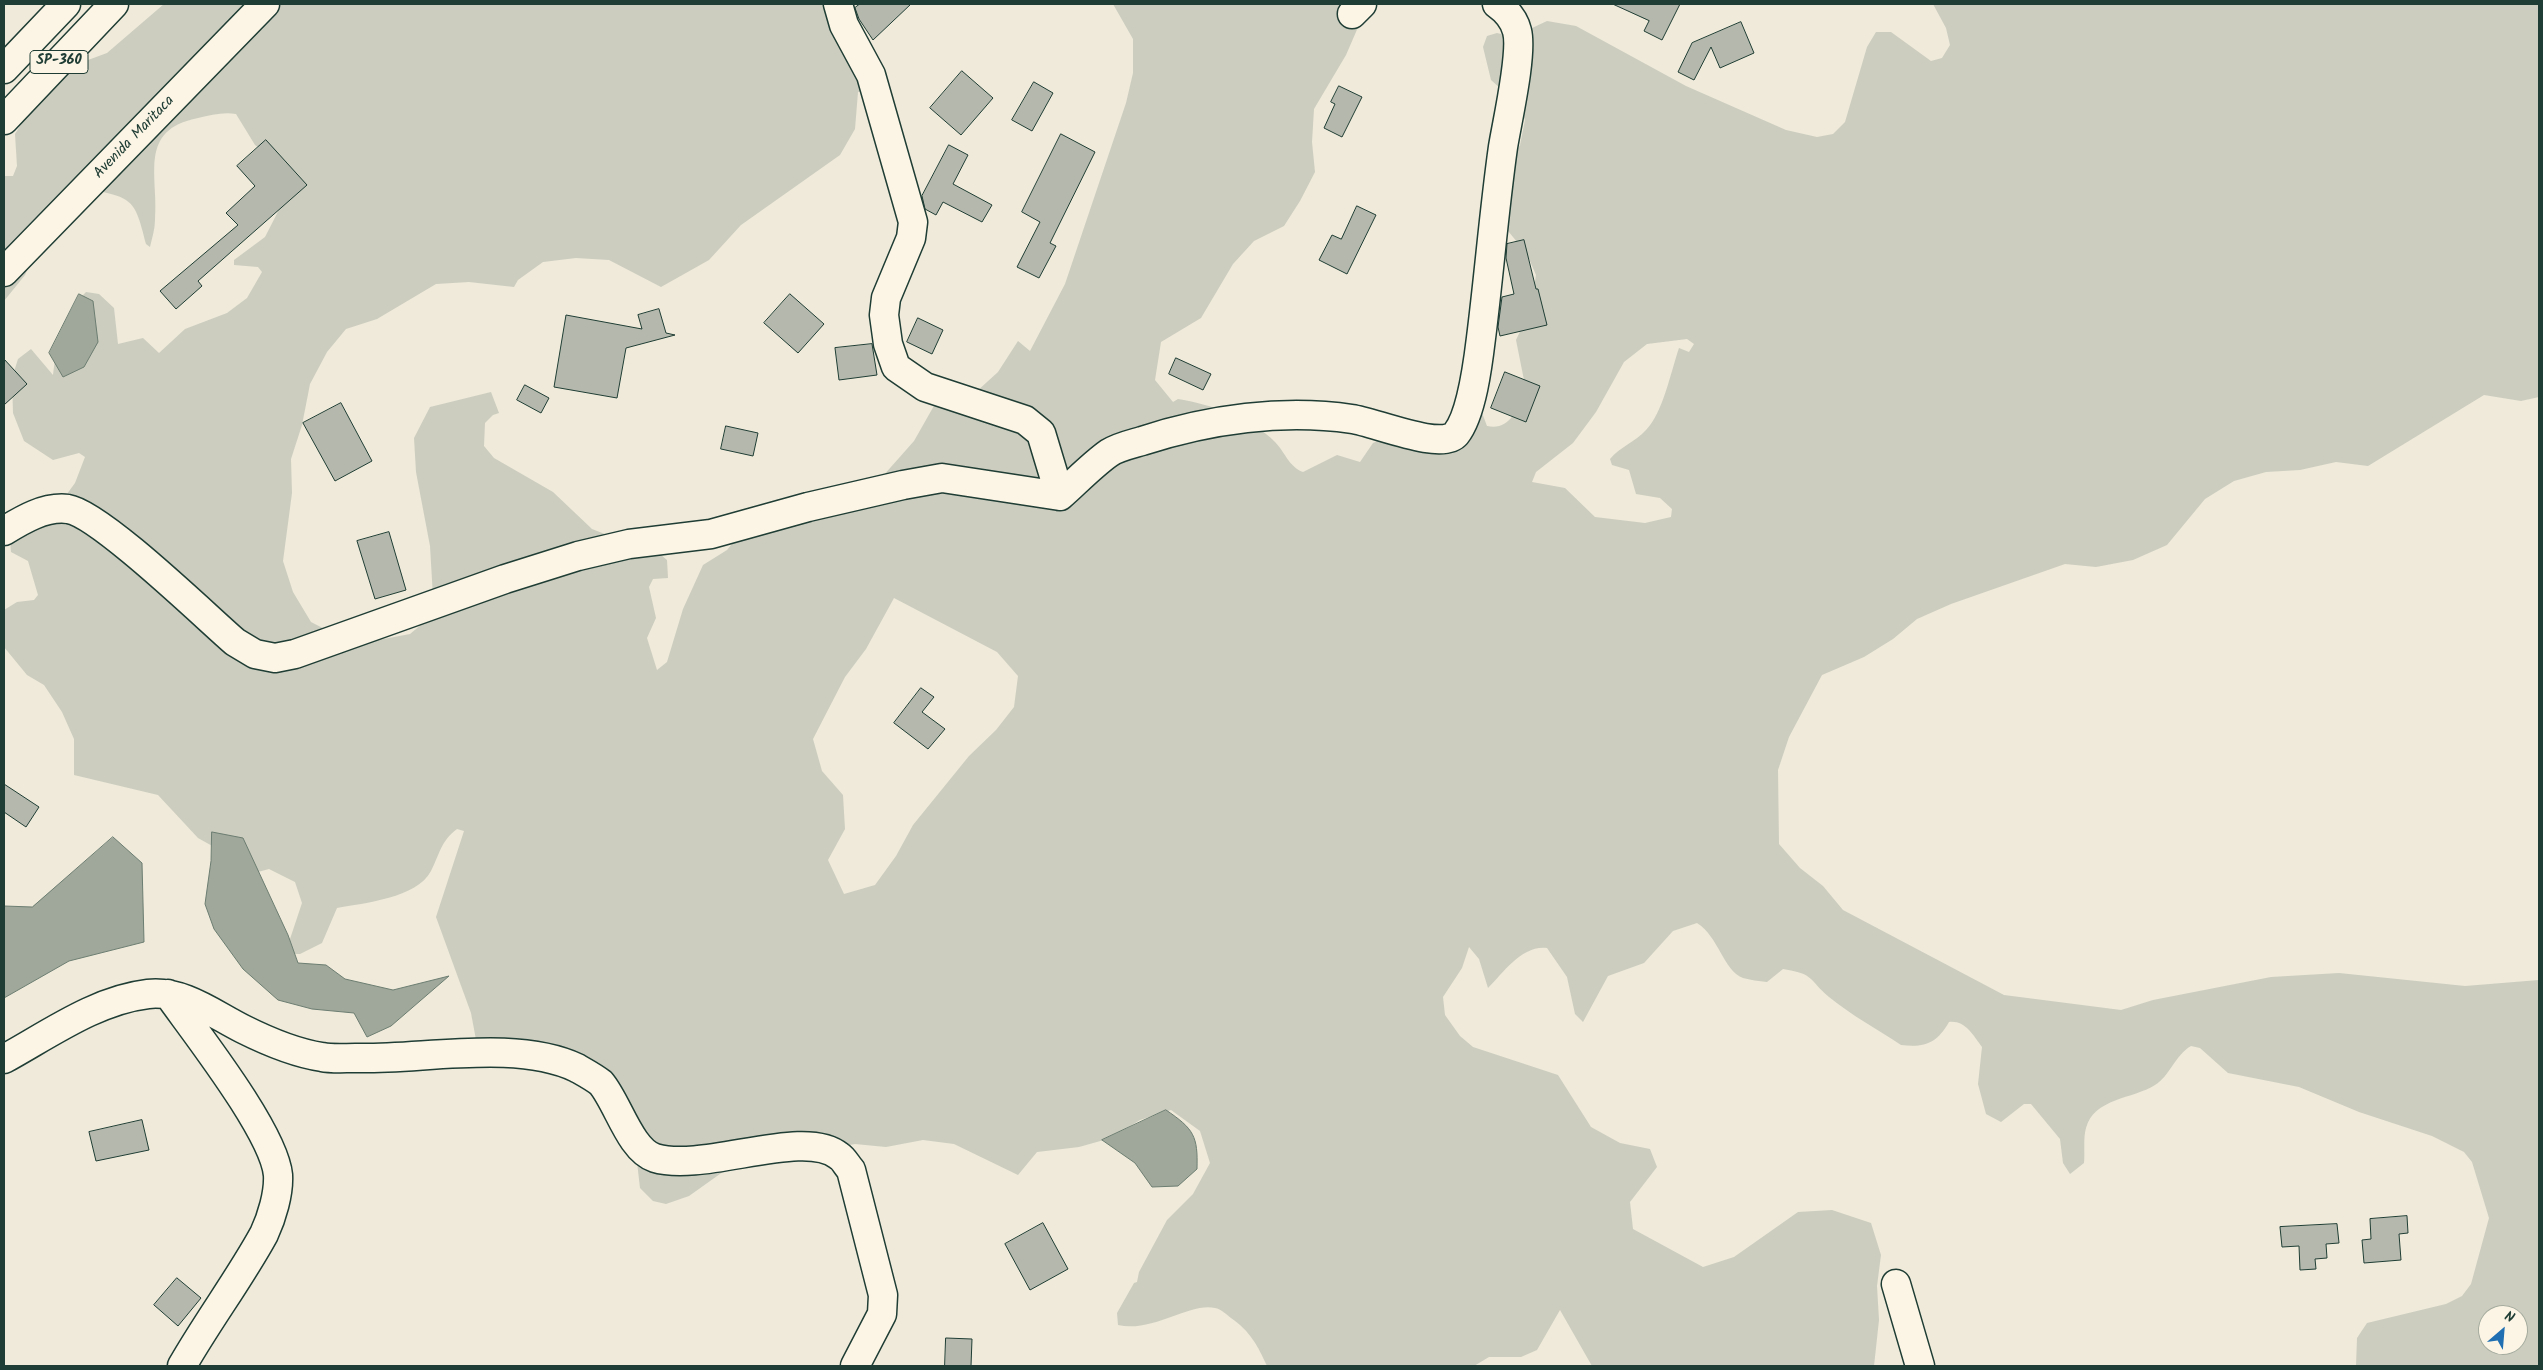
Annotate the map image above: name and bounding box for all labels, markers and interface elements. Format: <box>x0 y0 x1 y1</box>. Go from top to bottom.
road number: SP-360 <box>30 51 88 74</box>
street label: Avenida Maritaca <box>91 93 179 183</box>
north arrow <box>2478 1305 2528 1355</box>
text: N <box>2500 1306 2518 1329</box>

